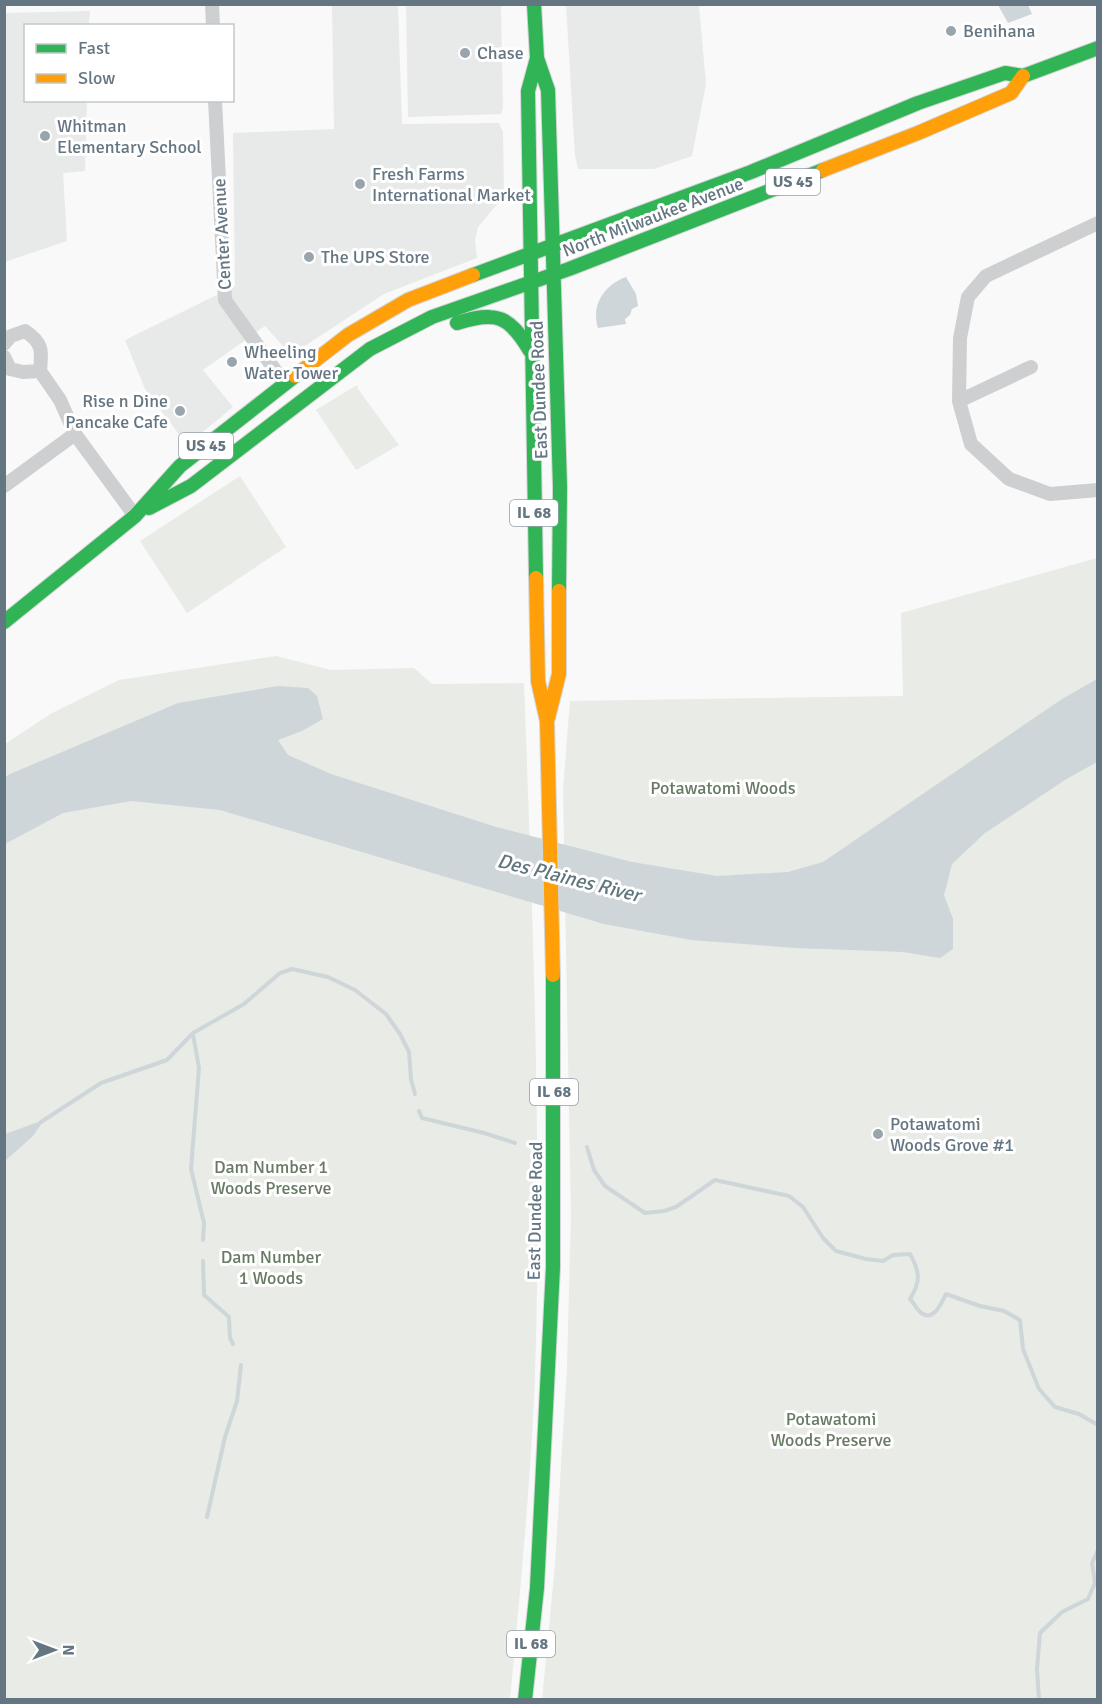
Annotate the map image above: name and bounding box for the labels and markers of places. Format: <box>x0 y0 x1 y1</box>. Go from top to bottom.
place label: Benihana <box>963 20 1035 42</box>
marker: Benihana <box>944 24 958 38</box>
place label: Chase <box>477 42 524 64</box>
marker: Chase <box>458 46 472 60</box>
place label: Whitman Elementary School <box>57 115 202 158</box>
marker: Whitman Elementary School <box>38 129 52 143</box>
place label: Fresh Farms International Market <box>372 163 531 206</box>
marker: Fresh Farms International Market <box>353 177 367 191</box>
place label: The UPS Store <box>321 246 430 268</box>
marker: The UPS Store <box>302 250 316 264</box>
place label: Wheeling Water Tower <box>244 341 339 384</box>
marker: Wheeling Water Tower <box>225 355 239 369</box>
place label: Rise n Dine Pancake Cafe <box>65 390 168 433</box>
marker: Rise n Dine Pancake Cafe <box>173 404 187 418</box>
place label: Potawatomi Woods Grove #1 <box>890 1113 1014 1156</box>
marker: Potawatomi Woods Grove #1 <box>871 1127 885 1141</box>

